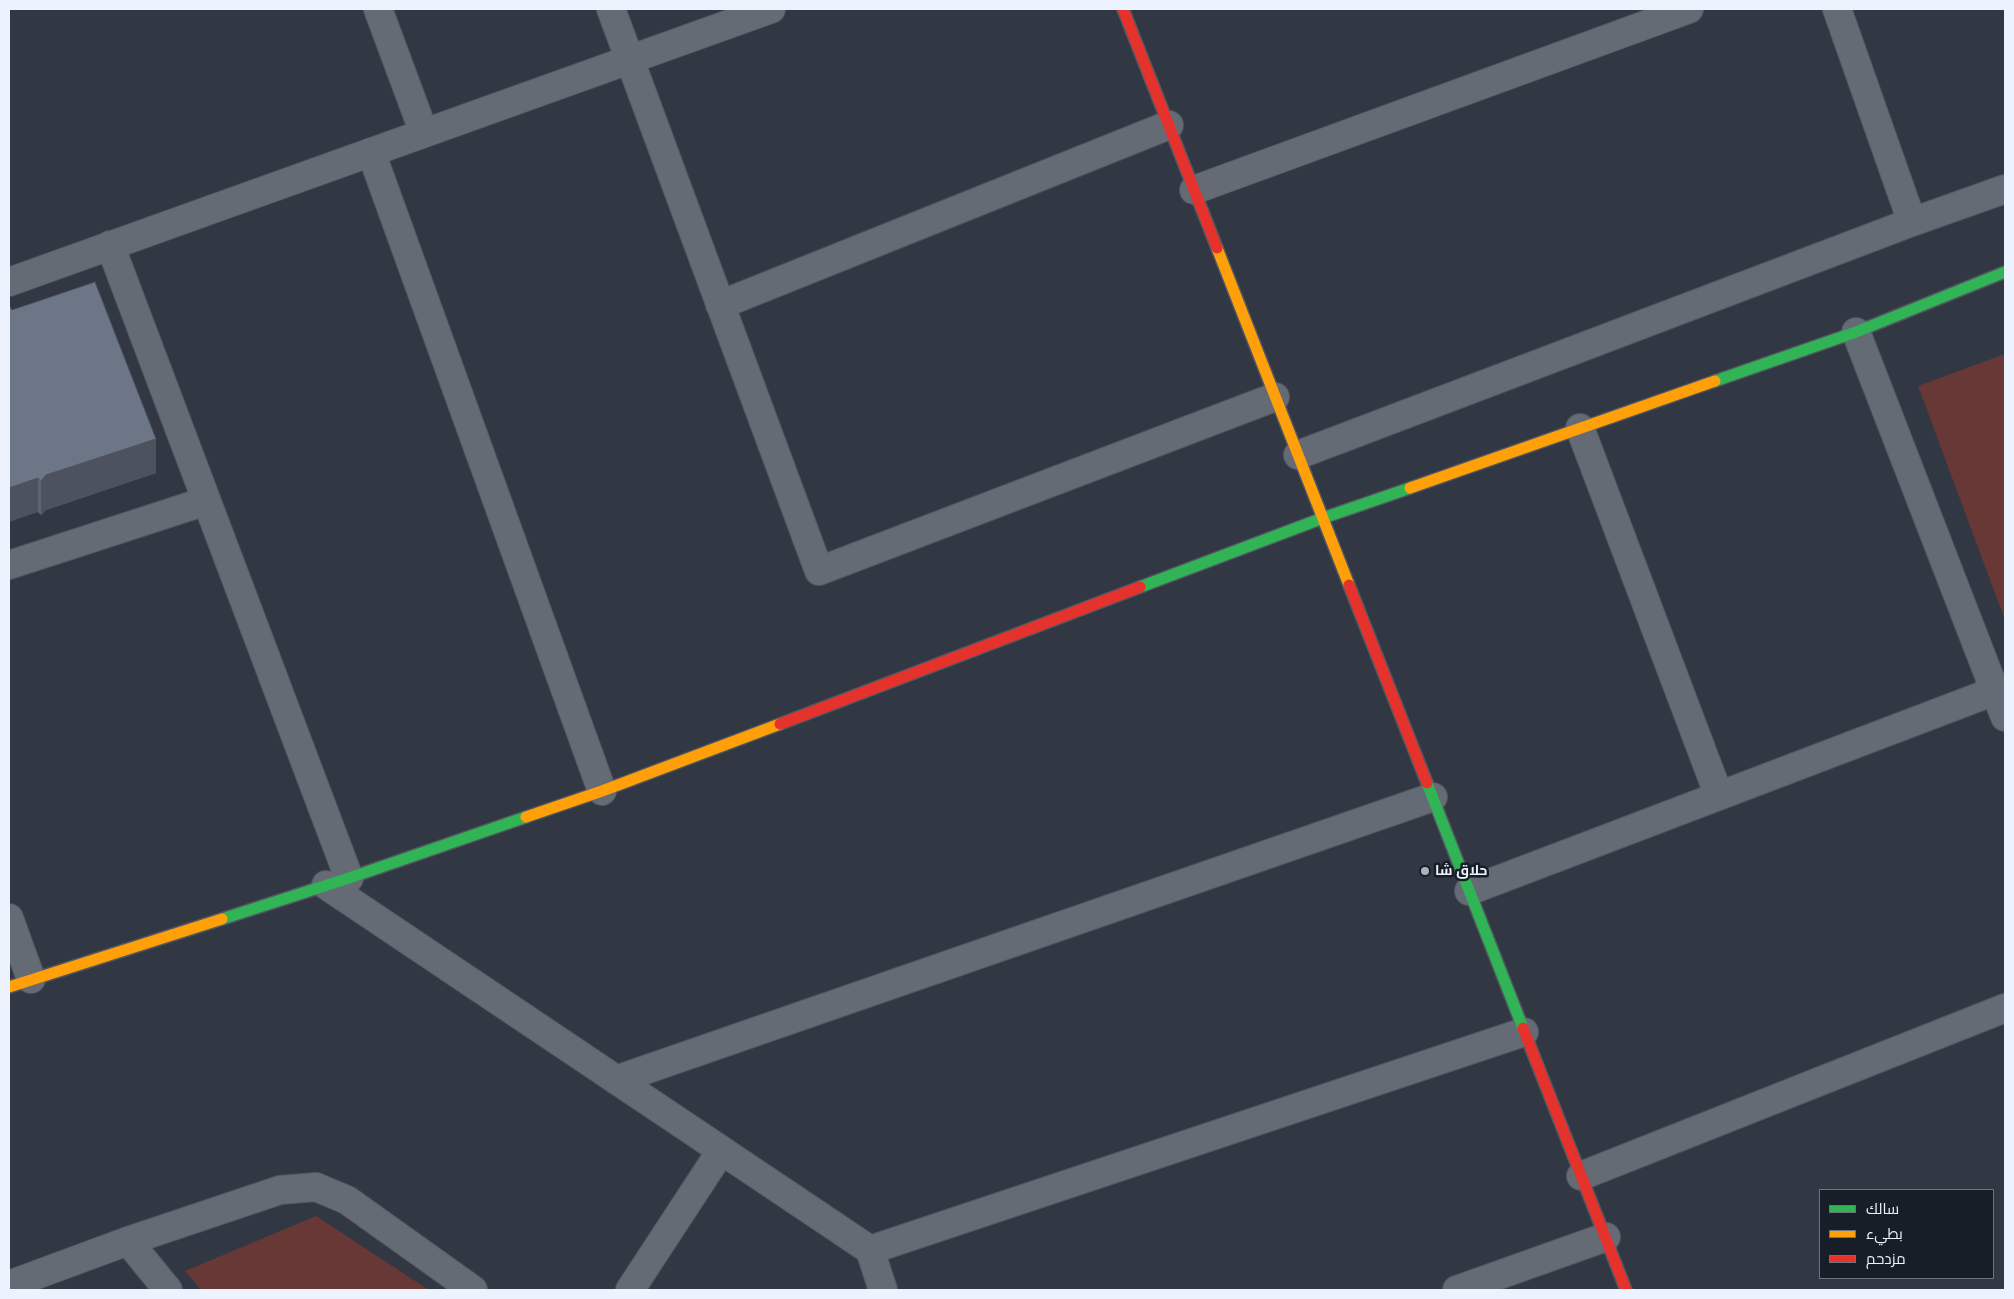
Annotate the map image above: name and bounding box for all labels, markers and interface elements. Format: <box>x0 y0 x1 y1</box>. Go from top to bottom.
place label: حلاق شا <box>1435 863 1487 879</box>
marker: حلاق شا <box>1419 865 1431 877</box>
legend <box>1819 1189 1994 1279</box>
text: سالك <box>1866 1199 1899 1218</box>
text: بطيء <box>1866 1224 1903 1243</box>
text: مزدحم <box>1866 1249 1906 1268</box>

